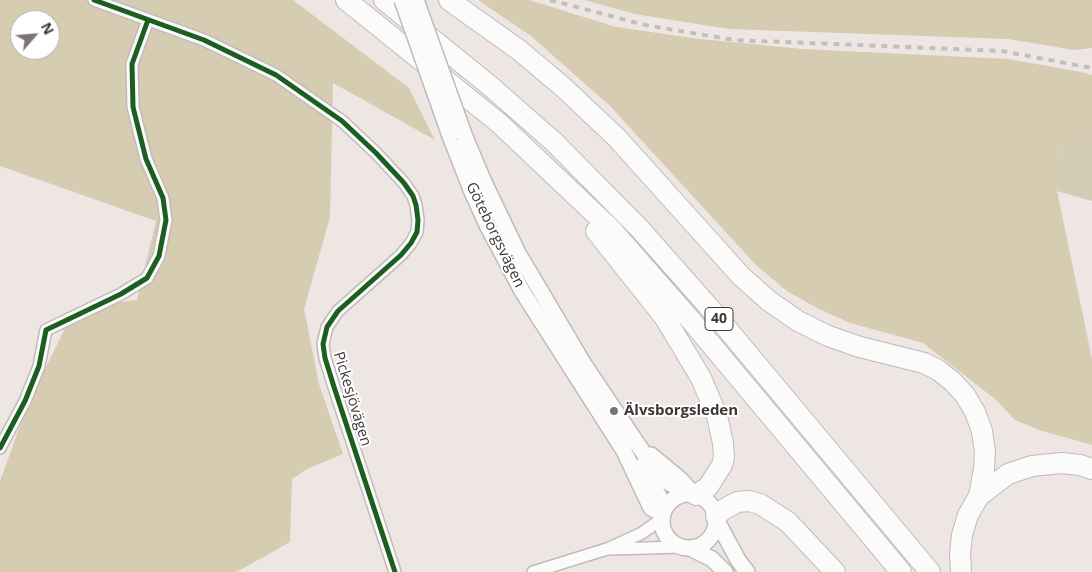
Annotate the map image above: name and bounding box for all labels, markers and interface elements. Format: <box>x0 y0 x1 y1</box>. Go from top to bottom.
north arrow <box>10 10 60 60</box>
text: N <box>37 19 59 38</box>
street label: Göteborgsvägen <box>462 179 528 291</box>
road number: 40 <box>705 308 733 330</box>
street label: Pickesjövägen <box>329 350 375 448</box>
place label: Älvsborgsleden <box>624 402 738 420</box>
marker: Älvsborgsleden <box>608 405 620 417</box>

